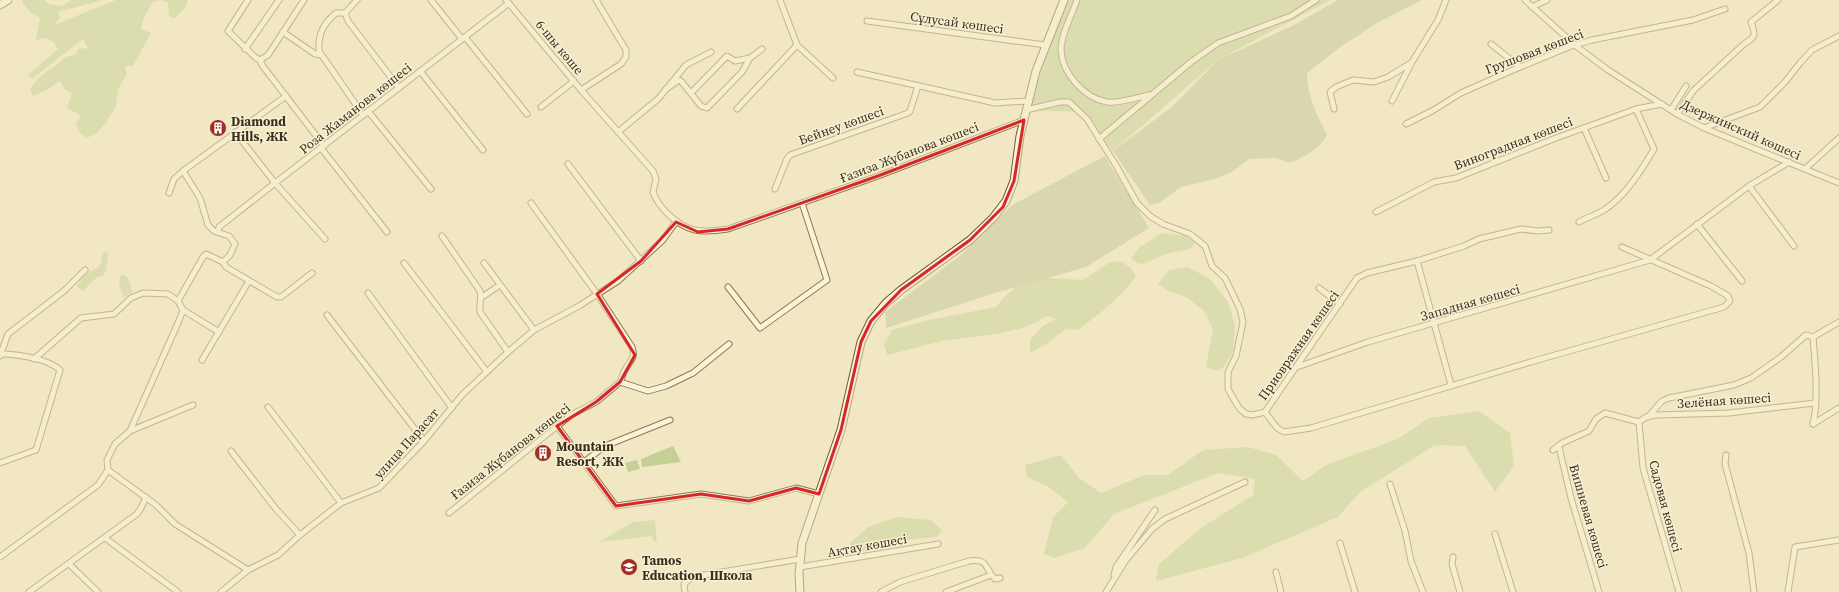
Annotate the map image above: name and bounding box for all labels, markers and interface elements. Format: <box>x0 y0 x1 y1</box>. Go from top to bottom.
street label: Сұлусай көшесі <box>909 8 1005 37</box>
street label: 6-шы көше <box>532 17 588 78</box>
street label: Грушовая көшесі <box>1482 25 1586 78</box>
street label: Роза Жаманова көшесі <box>296 59 415 158</box>
street label: Дзержинский көшесі <box>1678 95 1804 164</box>
street label: Бейнеу көшесі <box>796 102 886 149</box>
place label: Diamond Hills, ЖК <box>231 113 289 145</box>
street label: Виноградная көшесі <box>1451 113 1575 174</box>
building icon: Diamond Hills, ЖК <box>208 118 228 138</box>
street label: Ғазиза Жұбанова көшесі <box>837 118 981 187</box>
street label: Западная көшесі <box>1419 280 1522 325</box>
street label: Приовражная көшесі <box>1254 287 1343 403</box>
street label: Зелёная көшесі <box>1676 389 1772 412</box>
street label: Ғазиза Жұбанова көшесі <box>447 399 574 504</box>
street label: улица Парасат <box>370 404 443 482</box>
place label: Mountain Resort, ЖК <box>556 438 625 470</box>
building icon: Mountain Resort, ЖК <box>533 443 553 463</box>
street label: Садовая көшесі <box>1645 458 1686 554</box>
street label: Вишневая көшесі <box>1566 462 1612 570</box>
street label: Ақтау көшесі <box>826 530 908 561</box>
place label: Tamos Education, Школа <box>642 552 753 584</box>
school or university icon: Tamos Education, Школа <box>619 557 639 577</box>

